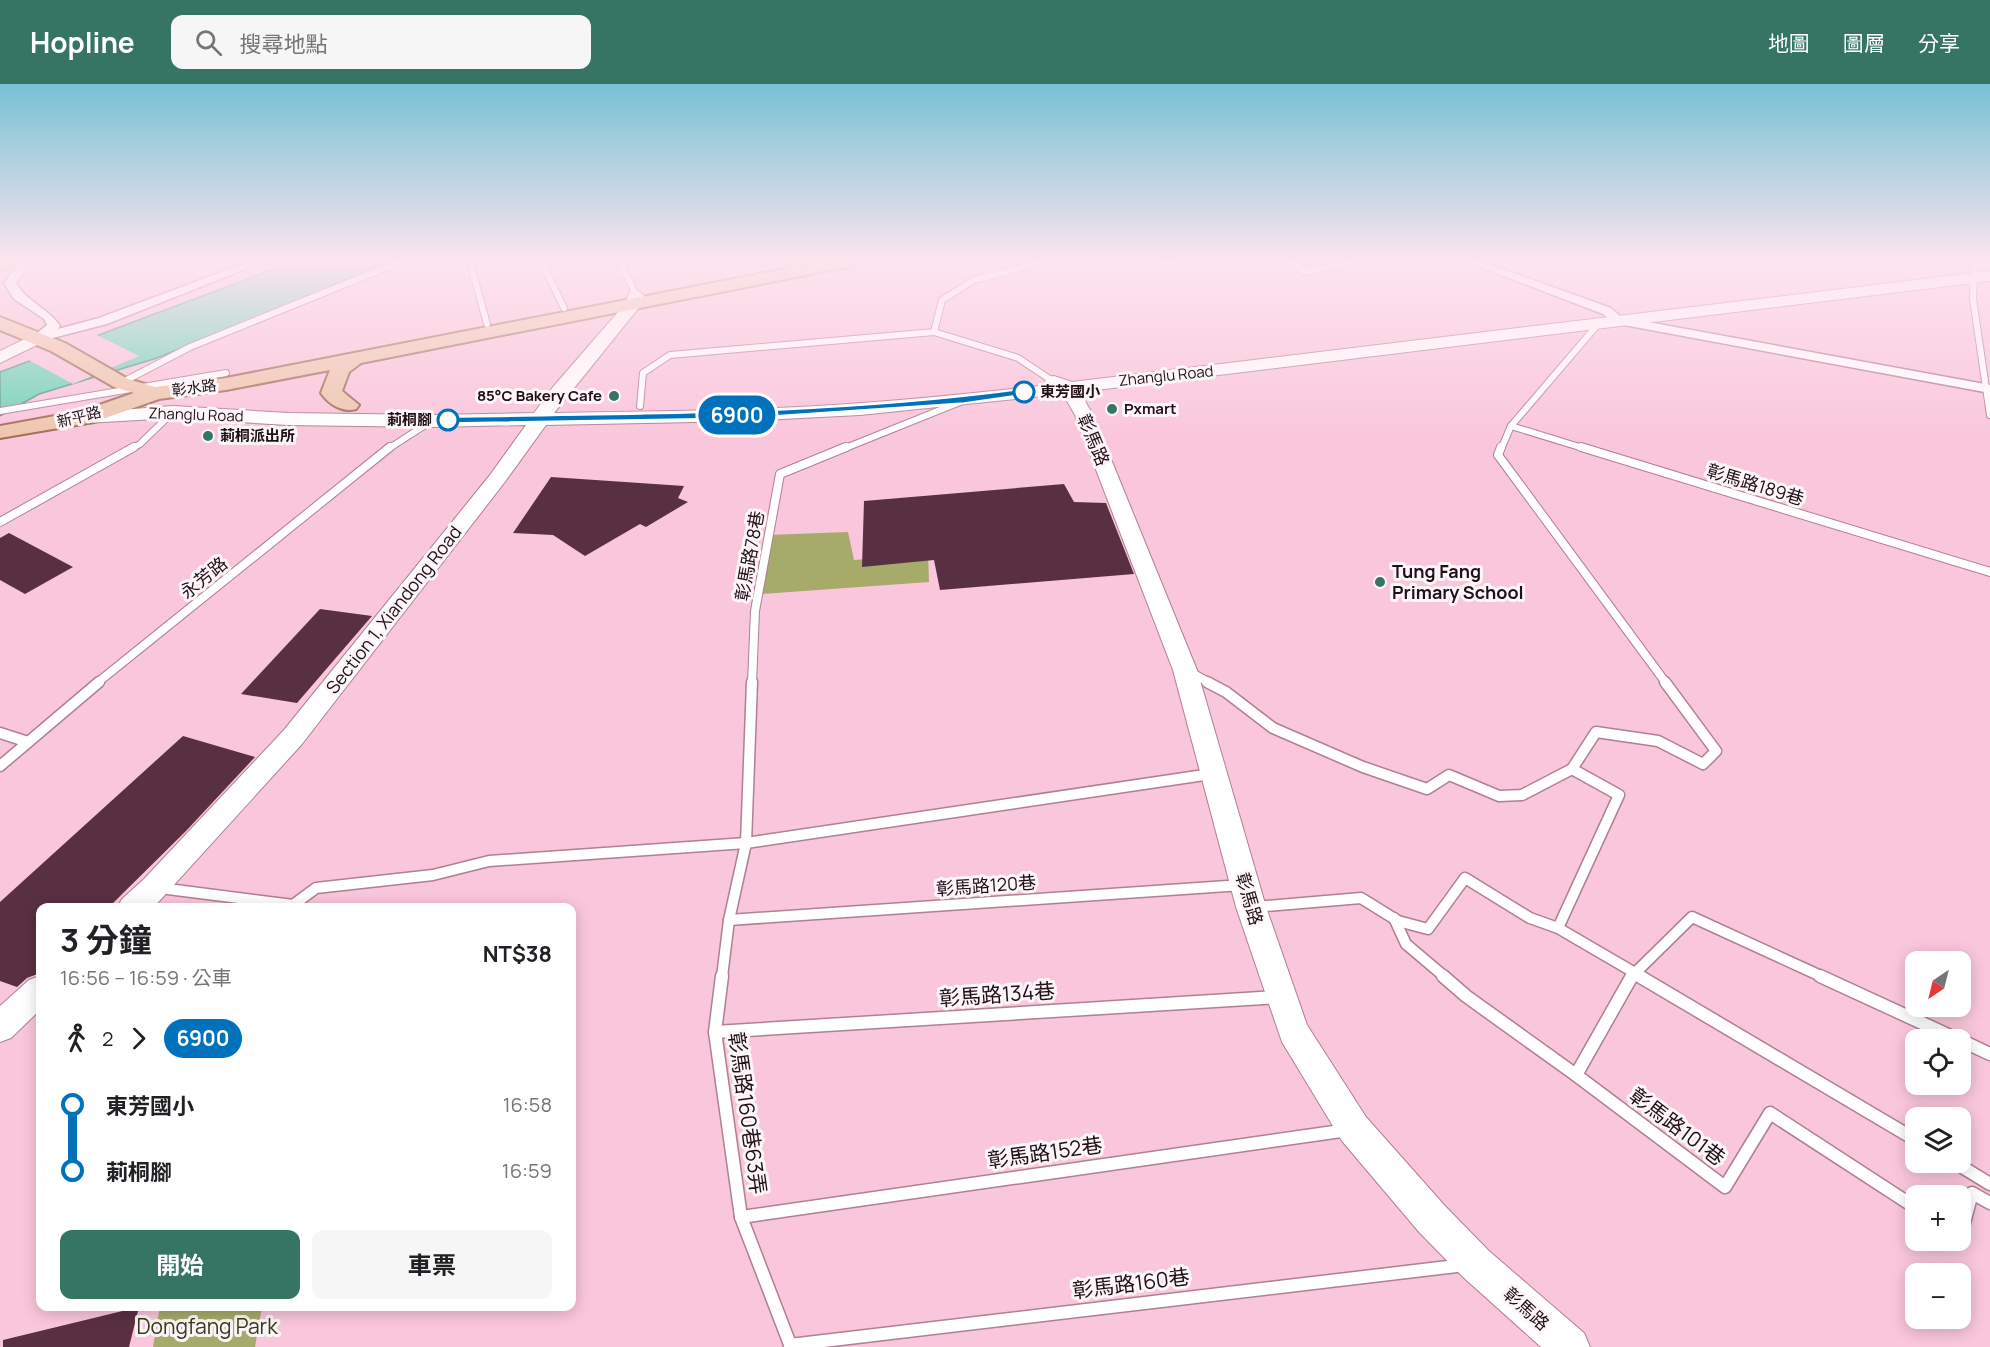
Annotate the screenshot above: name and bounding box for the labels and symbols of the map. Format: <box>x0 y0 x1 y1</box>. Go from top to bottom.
street label: Zhanglu Road <box>1118 360 1214 391</box>
street label: 彰水路 <box>170 374 218 401</box>
marker: 東芳國小 <box>1013 381 1035 403</box>
place label: 東芳國小 <box>1040 381 1101 402</box>
place label: 85°C Bakery Cafe <box>477 385 602 406</box>
marker: 85°C Bakery Cafe <box>607 389 621 403</box>
line badge: 6900 <box>695 396 779 434</box>
place label: Pxmart <box>1124 398 1177 419</box>
street label: 新平路 <box>54 401 103 432</box>
street label: Zhanglu Road <box>148 402 244 427</box>
marker: Pxmart <box>1105 402 1119 416</box>
place label: 莿桐腳 <box>387 409 432 430</box>
marker: 莿桐腳 <box>437 409 459 431</box>
street label: 彰馬路 <box>1072 410 1116 469</box>
place label: 莿桐派出所 <box>220 425 295 446</box>
marker: 莿桐派出所 <box>201 429 215 443</box>
street label: 彰馬路189巷 <box>1704 458 1807 510</box>
street label: 彰馬路78巷 <box>729 509 769 603</box>
street label: Section 1, Xiandong Road <box>320 520 466 698</box>
street label: 永芳路 <box>175 551 232 604</box>
place label: Tung Fang Primary School <box>1392 559 1524 604</box>
marker: Tung Fang Primary School <box>1373 575 1387 589</box>
street label: 彰馬路 <box>1231 869 1269 928</box>
street label: 彰馬路120巷 <box>935 870 1037 900</box>
north arrow <box>1905 951 1971 1017</box>
street label: 彰馬路134巷 <box>938 976 1056 1012</box>
street label: 彰馬路160巷63弄 <box>723 1030 773 1196</box>
street label: 彰馬路101巷 <box>1624 1081 1731 1171</box>
street label: 彰馬路152巷 <box>986 1130 1104 1174</box>
street label: 彰馬路160巷 <box>1071 1262 1191 1304</box>
street label: 彰馬路 <box>1499 1281 1555 1335</box>
park label: Dongfang Park <box>136 1312 278 1340</box>

